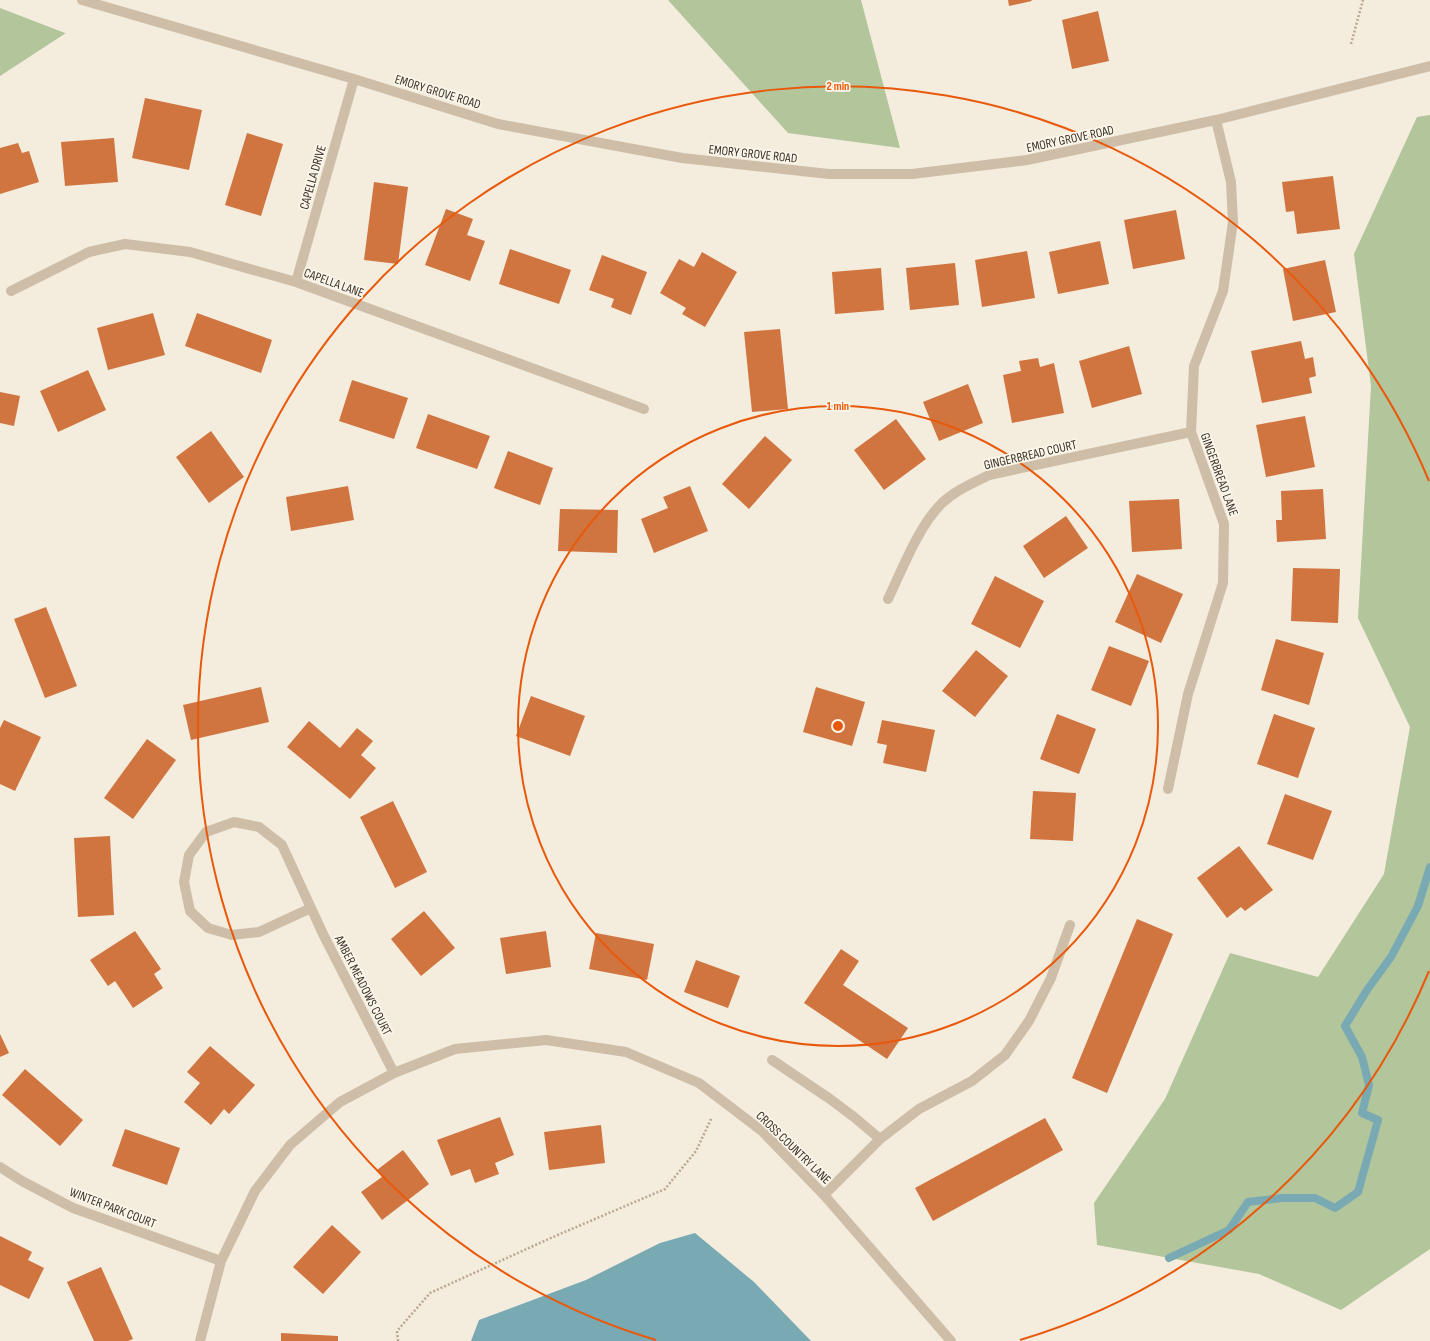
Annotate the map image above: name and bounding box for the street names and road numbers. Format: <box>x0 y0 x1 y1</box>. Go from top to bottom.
street label: EMORY GROVE ROAD <box>393 71 483 113</box>
street label: EMORY GROVE ROAD <box>1025 122 1115 156</box>
street label: EMORY GROVE ROAD <box>708 141 798 167</box>
street label: CAPELLA DRIVE <box>296 143 330 211</box>
street label: CAPELLA LANE <box>302 265 366 301</box>
street label: GINGERBREAD LANE <box>1197 431 1241 518</box>
street label: GINGERBREAD COURT <box>982 437 1078 473</box>
street label: AMBER MEADOWS COURT <box>331 932 395 1038</box>
street label: CROSS COUNTRY LANE <box>752 1108 834 1188</box>
street label: WINTER PARK COURT <box>67 1184 158 1232</box>

